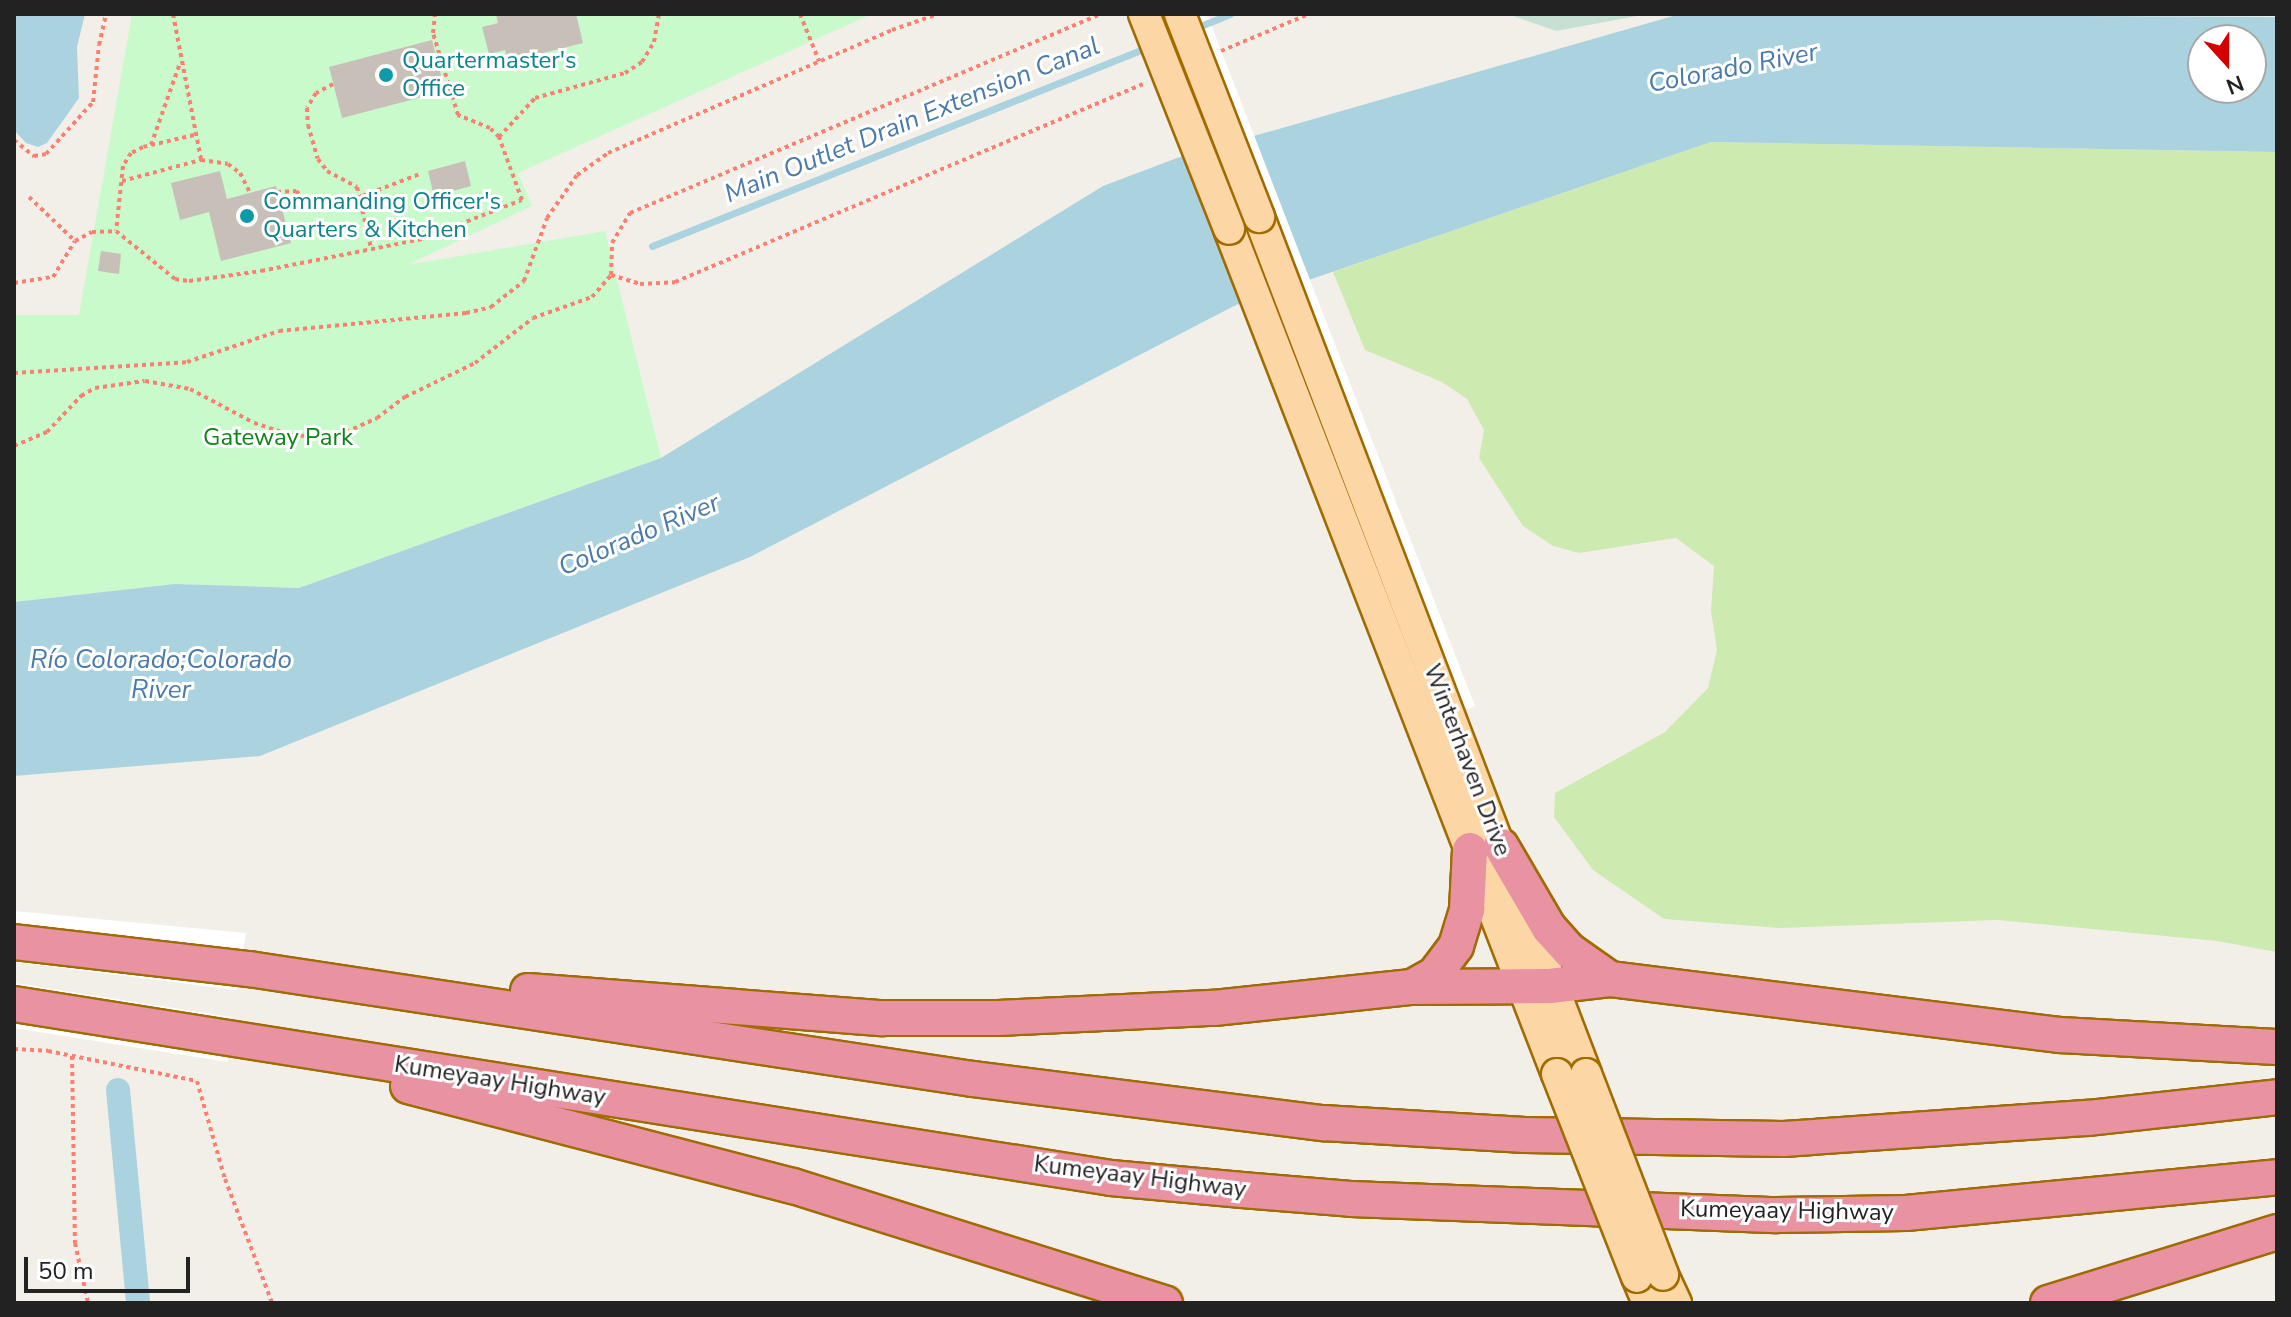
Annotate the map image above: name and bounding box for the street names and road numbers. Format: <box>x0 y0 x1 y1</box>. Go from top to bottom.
street label: Winterhaven Drive <box>1417 660 1517 860</box>
street label: Kumeyaay Highway <box>392 1050 608 1112</box>
street label: Kumeyaay Highway <box>1032 1150 1248 1204</box>
street label: Kumeyaay Highway <box>1680 1195 1894 1227</box>

